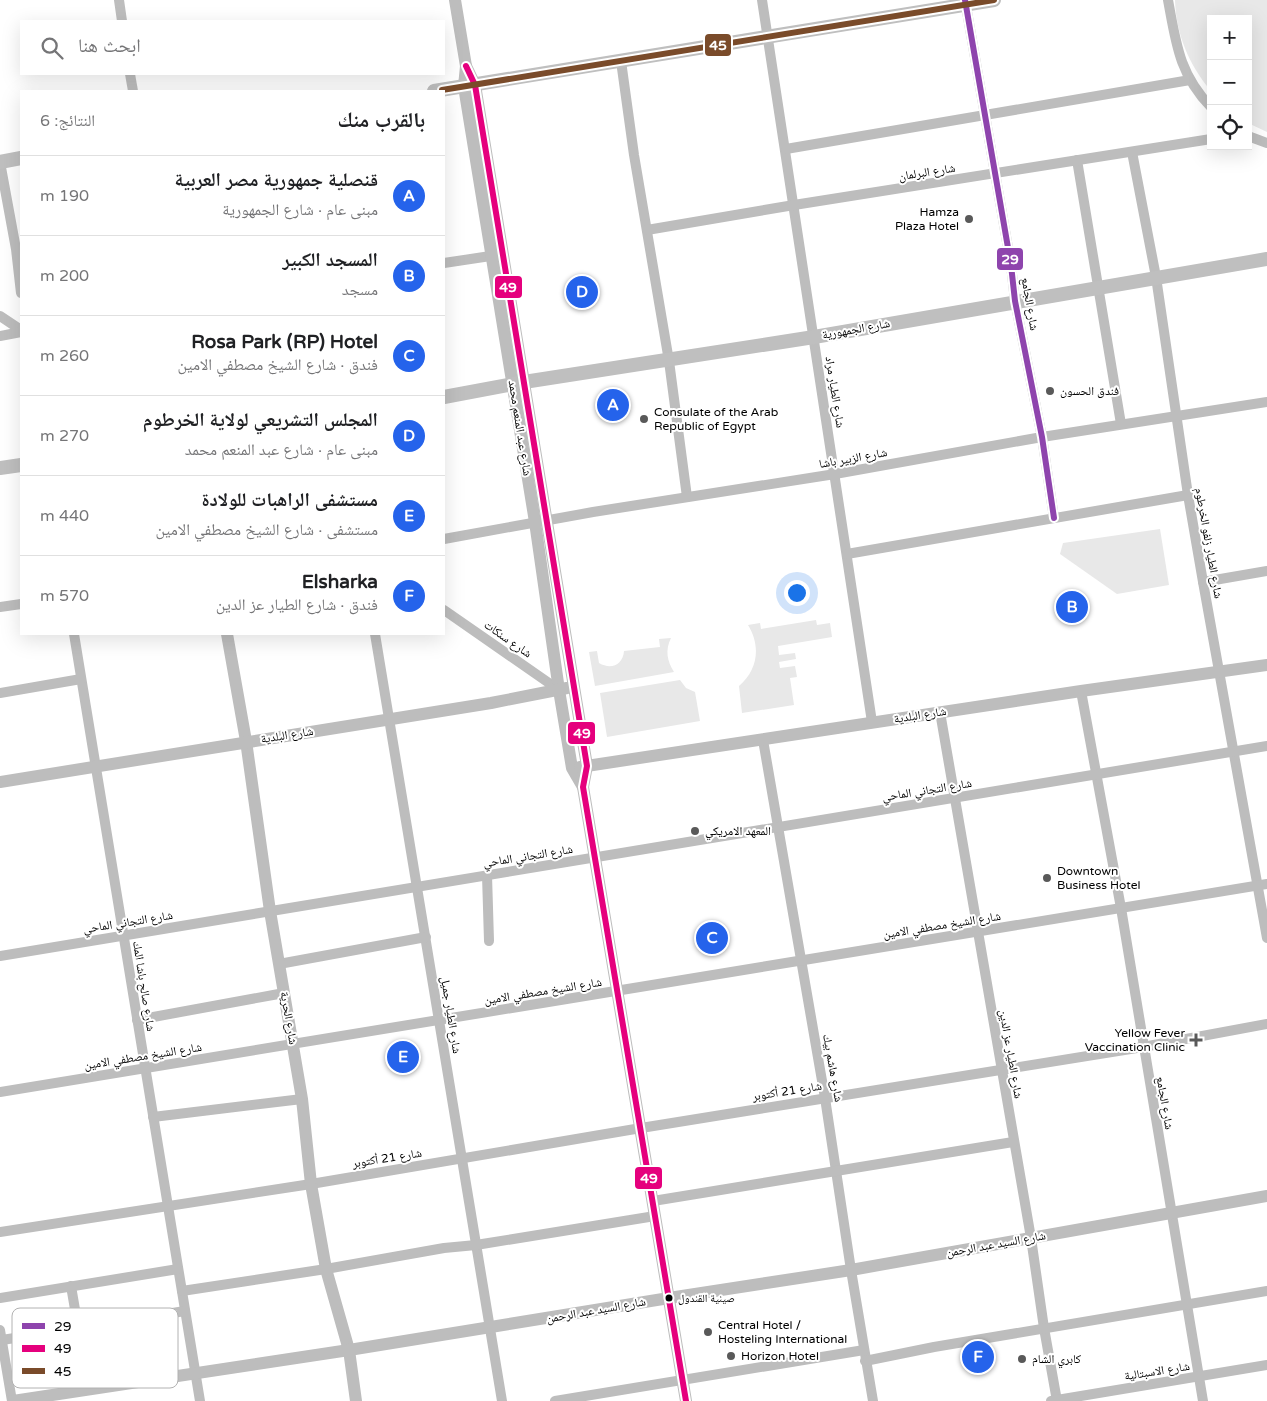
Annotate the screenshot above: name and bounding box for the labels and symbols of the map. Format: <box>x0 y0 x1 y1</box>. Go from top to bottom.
line badge: 45 <box>704 33 732 57</box>
text: 45 <box>709 37 727 54</box>
street label: شارع البرلمان <box>898 161 957 184</box>
place label: Hamza Plaza Hotel <box>895 205 959 233</box>
marker: Hamza Plaza Hotel <box>963 213 975 225</box>
line badge: 29 <box>996 247 1024 271</box>
text: 29 <box>1001 251 1019 268</box>
pin: D <box>566 273 598 311</box>
line badge: 49 <box>494 275 523 299</box>
street label: شارع الجامع <box>1017 276 1042 332</box>
text: 49 <box>499 279 517 296</box>
street label: شارع الجمهورية <box>821 316 891 343</box>
street label: شارع الطيار مراد <box>821 355 848 429</box>
street label: شارع عبد المنعم محمد <box>505 379 534 477</box>
place label: فندق الحسون <box>1060 384 1119 398</box>
marker: فندق الحسون <box>1044 385 1056 397</box>
pin: A <box>597 386 629 424</box>
place label: Consulate of the Arab Republic of Egypt <box>654 405 778 433</box>
marker: Consulate of the Arab Republic of Egypt <box>638 413 650 425</box>
street label: شارع الزبير باشا <box>818 445 888 472</box>
street label: شارع الطيار زلفو الخرطوم <box>1191 487 1226 600</box>
your location <box>784 580 810 606</box>
pin: B <box>1056 588 1088 626</box>
street label: شارع سنكات <box>481 617 535 661</box>
street label: شارع البلدية <box>893 704 948 727</box>
line badge: 49 <box>567 721 596 745</box>
street label: شارع البلدية <box>260 724 315 747</box>
text: 49 <box>573 725 591 742</box>
street label: شارع التجاني الماحي <box>881 776 973 807</box>
place label: المعهد الامريكي <box>705 824 771 841</box>
marker: المعهد الامريكي <box>689 825 701 837</box>
street label: شارع التجاني الماحي <box>482 842 574 873</box>
place label: Downtown Business Hotel <box>1057 864 1140 892</box>
marker: Downtown Business Hotel <box>1041 872 1053 884</box>
street label: شارع التجاني الماحي <box>82 908 174 939</box>
street label: شارع الشيخ مصطفي الامين <box>882 909 1002 944</box>
pin: C <box>696 919 728 957</box>
street label: شارع صالح باشا المك <box>129 940 158 1033</box>
street label: شارع الطيار جميل <box>437 975 464 1055</box>
street label: شارع الشيخ مصطفي الامين <box>483 975 603 1010</box>
street label: شارع الحرية <box>276 990 301 1046</box>
street label: شارع الطيار عز الدين <box>995 1008 1026 1100</box>
place label: Yellow Fever Vaccination Clinic <box>1085 1026 1185 1054</box>
street label: شارع هاشم بيك <box>819 1033 846 1103</box>
marker: Yellow Fever Vaccination Clinic <box>1189 1033 1203 1047</box>
pin: E <box>387 1038 419 1076</box>
street label: شارع الشيخ مصطفي الامين <box>83 1040 203 1075</box>
street label: شارع الجامع <box>1152 1075 1177 1131</box>
street label: شارع 21 أكتوبر <box>750 1079 823 1105</box>
street label: شارع 21 أكتوبر <box>350 1146 423 1172</box>
line badge: 49 <box>634 1166 663 1190</box>
text: 49 <box>640 1170 658 1187</box>
street label: شارع السيد عبد الرحمن <box>945 1228 1047 1261</box>
place label: صينية القندول <box>678 1292 735 1305</box>
marker: صينية القندول <box>664 1293 674 1303</box>
street label: شارع السيد عبد الرحمن <box>545 1294 647 1327</box>
legend <box>12 1308 178 1388</box>
text: 29 <box>54 1318 72 1335</box>
place label: Central Hotel / Hosteling International <box>718 1318 847 1346</box>
marker: Central Hotel / Hosteling International <box>702 1326 714 1338</box>
pin: F <box>962 1338 994 1376</box>
text: 49 <box>54 1340 72 1357</box>
place label: Horizon Hotel <box>741 1349 819 1363</box>
marker: Horizon Hotel <box>725 1350 737 1362</box>
place label: كابري الشام <box>1032 1352 1081 1369</box>
marker: كابري الشام <box>1016 1353 1028 1365</box>
street label: شارع الاسبتالية <box>1123 1359 1191 1384</box>
text: 45 <box>54 1363 72 1380</box>

